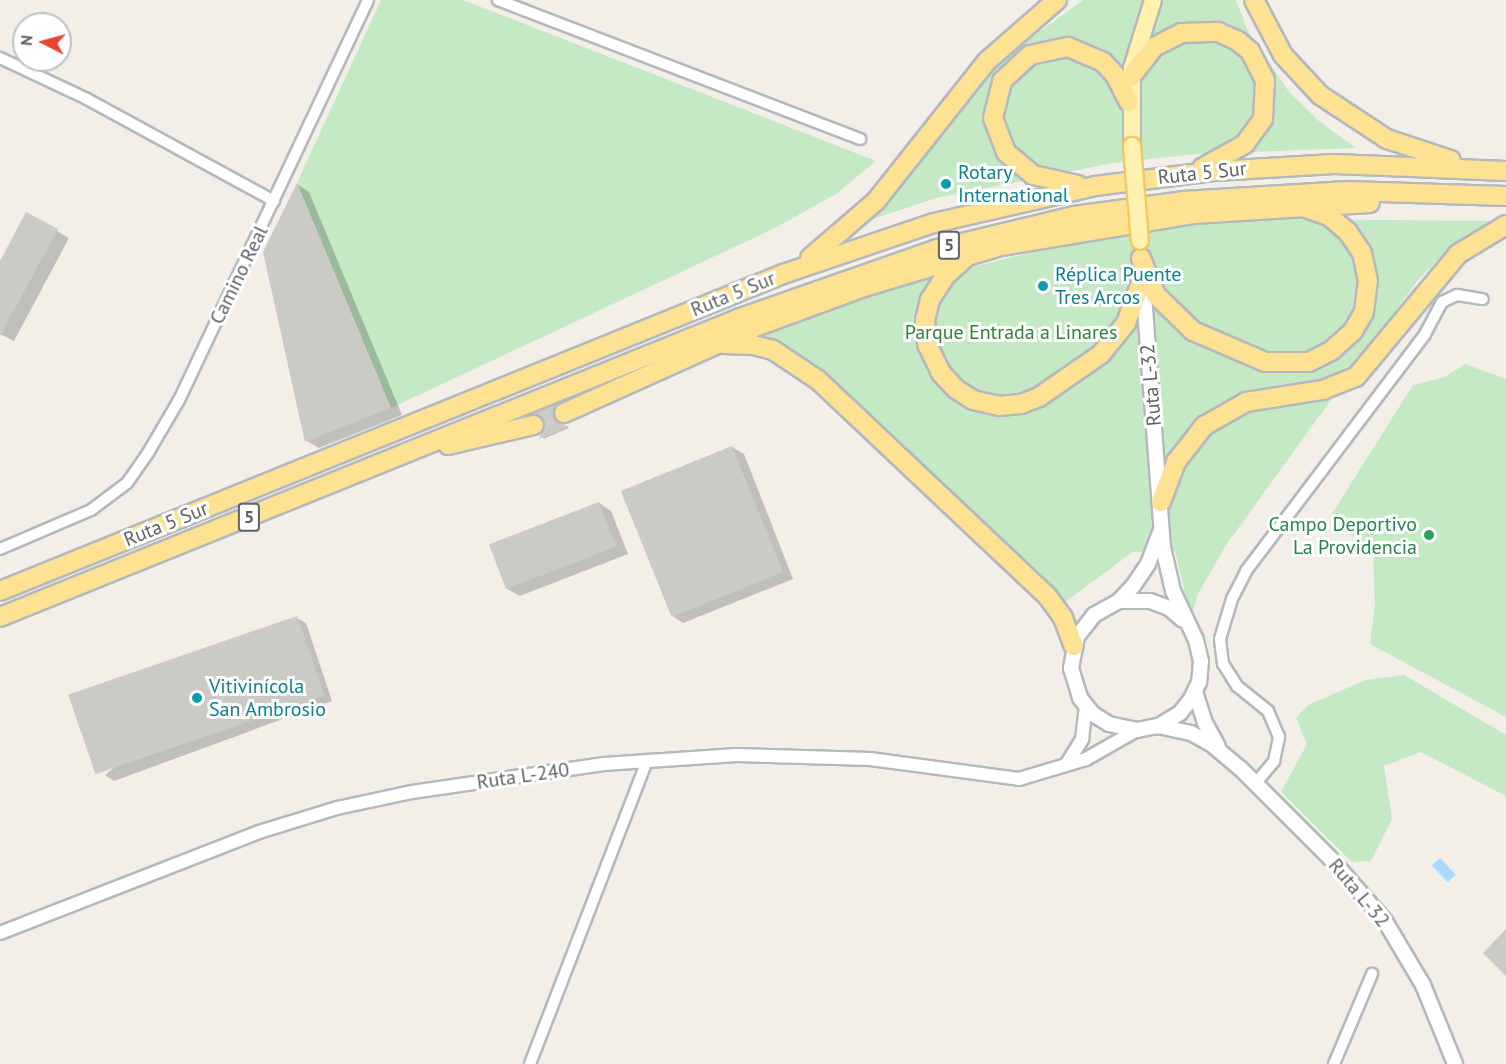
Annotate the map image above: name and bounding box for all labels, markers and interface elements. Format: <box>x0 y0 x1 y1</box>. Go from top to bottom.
north arrow <box>12 12 72 72</box>
text: N <box>16 34 37 47</box>
street label: Ruta 5 Sur <box>1157 156 1247 190</box>
place label: Rotary International <box>958 160 1069 207</box>
marker: Rotary International <box>939 177 953 191</box>
street label: Camino Real <box>205 222 273 328</box>
road number: 5 <box>937 230 961 260</box>
place label: Réplica Puente Tres Arcos <box>1055 262 1181 309</box>
street label: Ruta 5 Sur <box>687 266 779 322</box>
marker: Réplica Puente Tres Arcos <box>1036 279 1050 293</box>
park label: Parque Entrada a Linares <box>905 320 1117 344</box>
street label: Ruta L-32 <box>1135 343 1167 427</box>
street label: Ruta 5 Sur <box>120 496 212 552</box>
road number: 5 <box>237 502 261 532</box>
place label: Campo Deportivo La Providencia <box>1268 512 1417 559</box>
marker: Campo Deportivo La Providencia <box>1422 528 1436 542</box>
place label: Vitivinícola San Ambrosio <box>209 674 327 721</box>
marker: Vitivinícola San Ambrosio <box>190 691 204 705</box>
street label: Ruta L-240 <box>475 758 571 794</box>
street label: Ruta L-32 <box>1323 854 1395 932</box>

